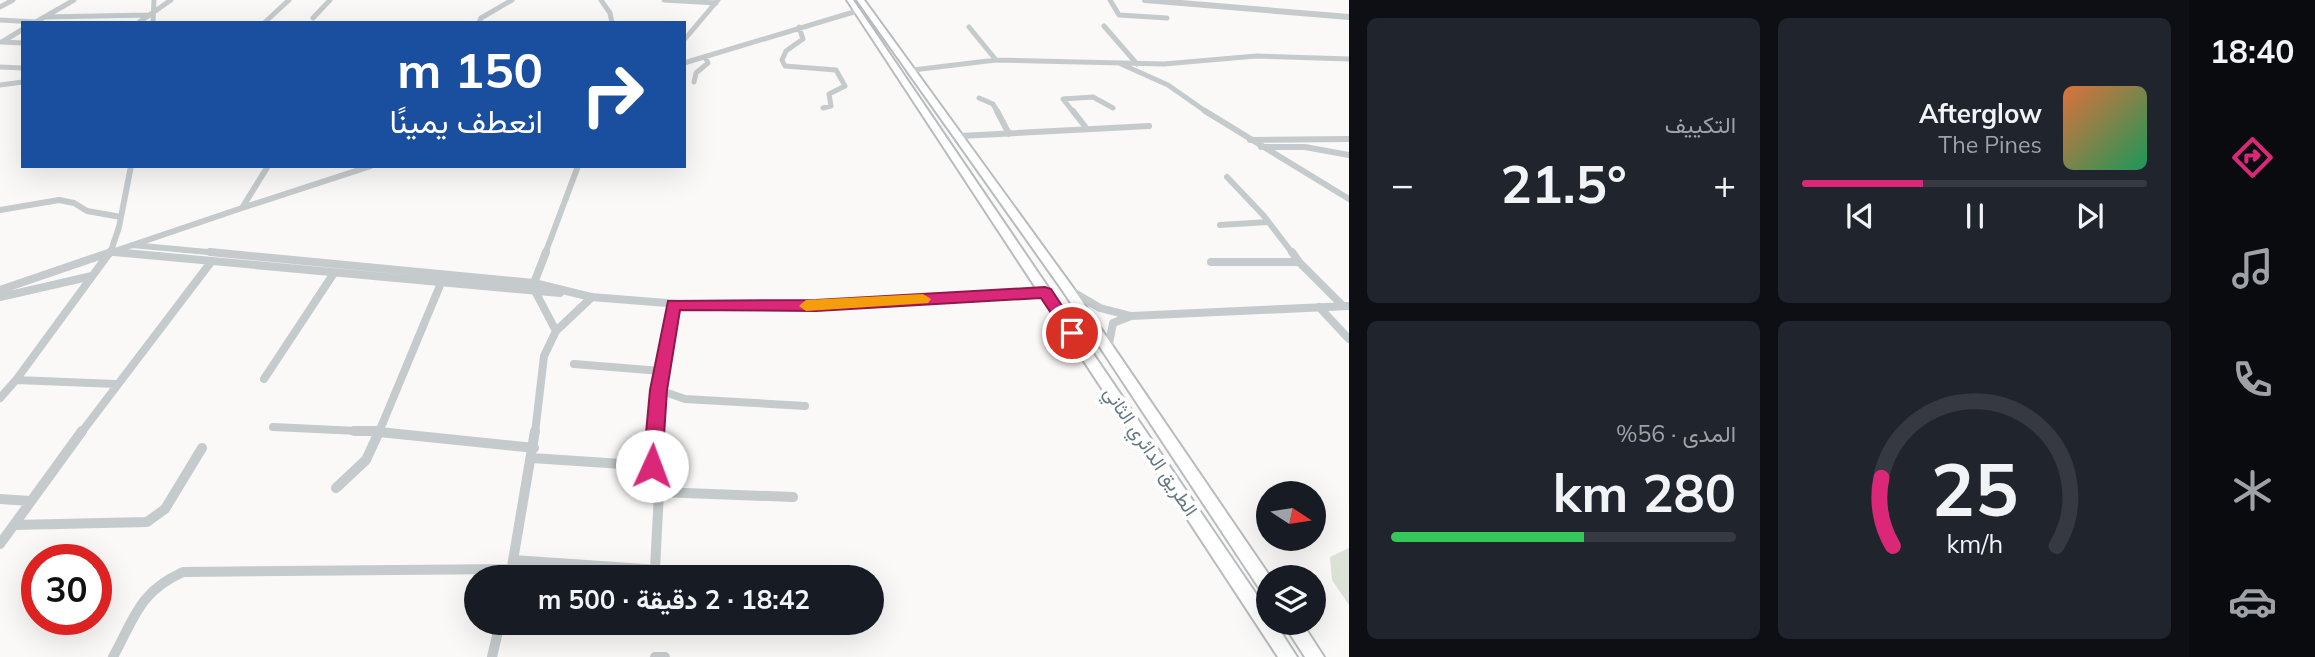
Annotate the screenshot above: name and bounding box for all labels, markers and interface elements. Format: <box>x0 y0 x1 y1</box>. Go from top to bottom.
text: 18:40 <box>2210 31 2294 71</box>
text: 150 m <box>397 39 543 100</box>
icon: right <box>567 49 658 140</box>
text: Afterglow <box>1919 97 2042 130</box>
text: انعطف يمينًا <box>389 101 543 141</box>
text: التكييف <box>1665 110 1736 139</box>
text: The Pines <box>1938 130 2042 159</box>
icon: directions <box>2228 133 2277 182</box>
text: 21.5° <box>1500 151 1627 216</box>
text: − <box>1391 160 1414 208</box>
text: + <box>1713 160 1736 208</box>
icon: previous <box>1841 197 1879 235</box>
icon: pause <box>1956 197 1994 235</box>
icon: next <box>2071 197 2109 235</box>
icon: music <box>2228 244 2277 293</box>
pin <box>1042 303 1102 363</box>
icon: arrive <box>1053 314 1091 352</box>
icon: phone <box>2228 355 2277 404</box>
street label: الطريق الدائري الثاني <box>1095 382 1203 523</box>
text: المدى · 56% <box>1616 419 1736 448</box>
position arrow <box>615 429 689 503</box>
text: 25 <box>1931 443 2018 534</box>
text: 280 km <box>1553 460 1736 525</box>
icon: climate <box>2228 466 2277 515</box>
north arrow <box>1256 481 1326 551</box>
map controls <box>1256 481 1326 635</box>
text: km/h <box>1946 528 2003 559</box>
speed limit sign: 30 <box>21 544 112 635</box>
button: layers <box>1256 565 1326 635</box>
icon: car <box>2228 577 2277 626</box>
text: 18:42 · 2 دقيقة · 500 m <box>538 583 810 616</box>

